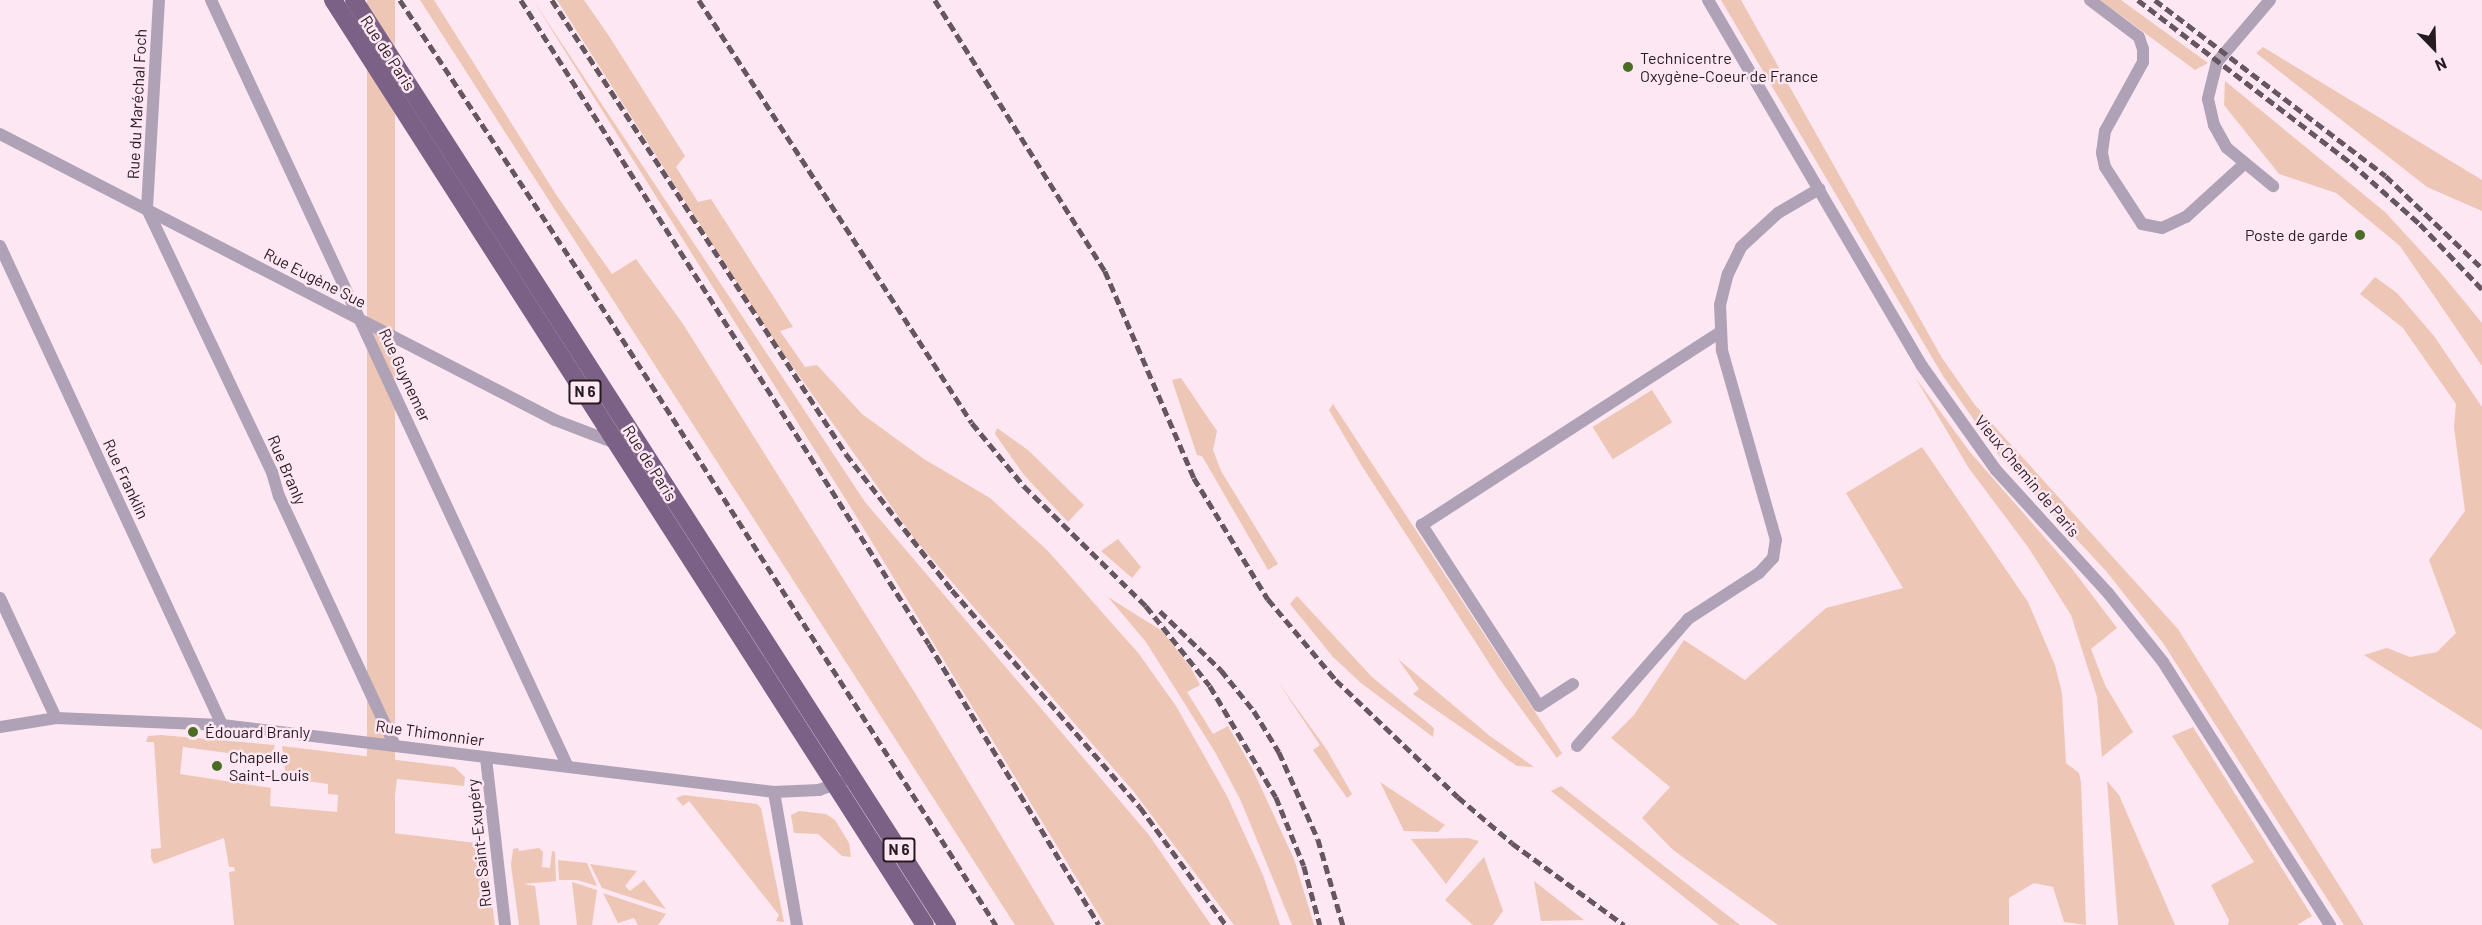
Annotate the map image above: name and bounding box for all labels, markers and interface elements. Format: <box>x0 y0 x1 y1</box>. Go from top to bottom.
street label: Rue de Paris <box>357 12 419 94</box>
north arrow <box>2404 18 2464 78</box>
street label: Rue du Maréchal Foch <box>123 28 151 180</box>
place label: Technicentre Oxygène-Coeur de France <box>1640 48 1818 86</box>
text: N <box>2433 54 2450 76</box>
marker: Technicentre Oxygène-Coeur de France <box>1621 60 1635 74</box>
place label: Poste de garde <box>2245 225 2348 245</box>
marker: Poste de garde <box>2353 228 2367 242</box>
street label: Rue Eugène Sue <box>261 244 369 312</box>
street label: Rue Guynemer <box>375 325 435 425</box>
road number: N 6 <box>567 380 603 404</box>
street label: Vieux Chemin de Paris <box>1970 411 2084 541</box>
street label: Rue de Paris <box>619 422 681 504</box>
street label: Rue Branly <box>264 432 310 508</box>
street label: Rue Franklin <box>99 436 153 522</box>
street label: Rue Thimonnier <box>374 716 486 750</box>
place label: Édouard Branly <box>205 722 310 742</box>
marker: Édouard Branly <box>186 725 200 739</box>
place label: Chapelle Saint-Louis <box>229 747 309 785</box>
marker: Chapelle Saint-Louis <box>210 759 224 773</box>
street label: Rue Saint-Exupéry <box>463 778 495 908</box>
road number: N 6 <box>881 838 917 862</box>

